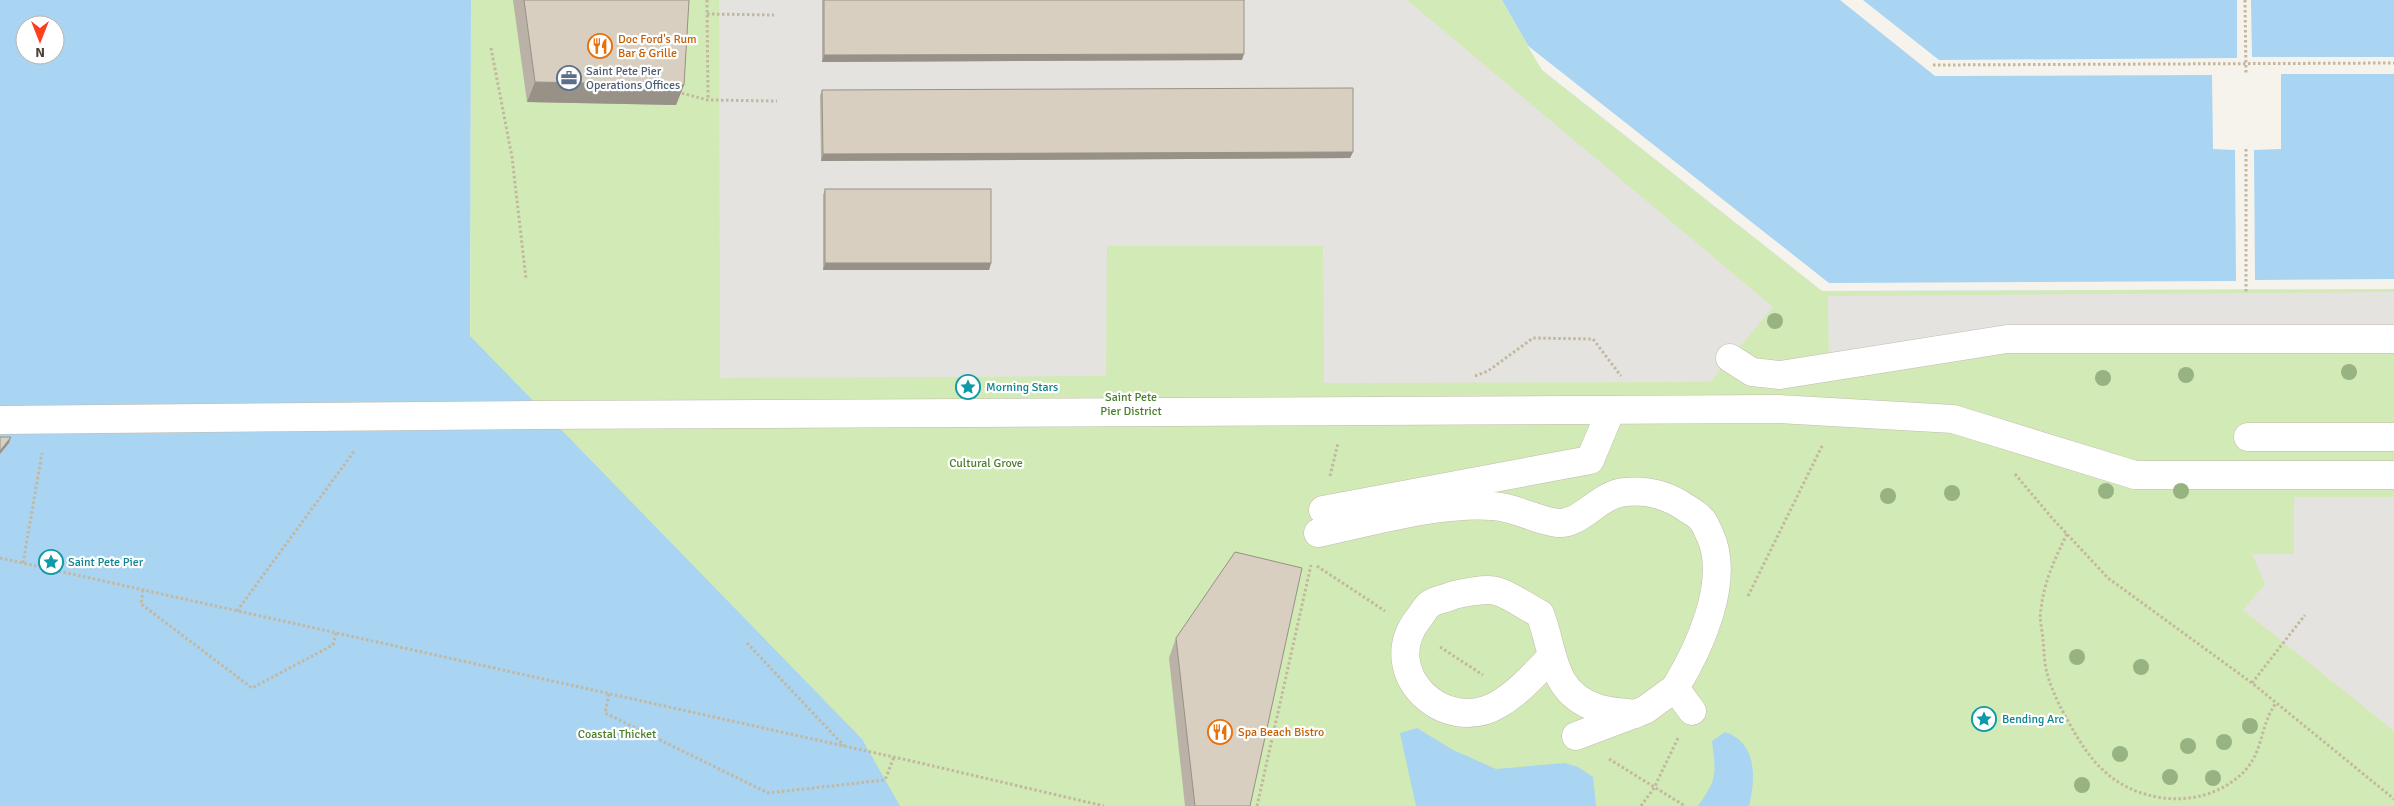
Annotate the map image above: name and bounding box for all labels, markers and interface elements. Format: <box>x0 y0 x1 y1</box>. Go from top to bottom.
north arrow <box>15 15 65 65</box>
place label: Doc Ford's Rum Bar & Grille <box>618 32 697 61</box>
restaurant icon: Doc Ford's Rum Bar & Grille <box>587 33 613 59</box>
text: N <box>35 44 45 61</box>
place label: Saint Pete Pier Operations Offices <box>586 64 680 93</box>
office icon: Saint Pete Pier Operations Offices <box>556 65 582 91</box>
place icon: Morning Stars <box>955 374 981 400</box>
place label: Morning Stars <box>986 380 1058 395</box>
park label: Saint Pete Pier District <box>1100 390 1162 419</box>
park label: Cultural Grove <box>949 456 1023 471</box>
place icon: Saint Pete Pier <box>38 549 64 575</box>
place label: Saint Pete Pier <box>68 555 144 570</box>
place icon: Bending Arc <box>1971 706 1997 732</box>
place label: Bending Arc <box>2002 712 2064 727</box>
restaurant icon: Spa Beach Bistro <box>1207 719 1233 745</box>
place label: Spa Beach Bistro <box>1238 725 1324 740</box>
park label: Coastal Thicket <box>578 727 656 742</box>

